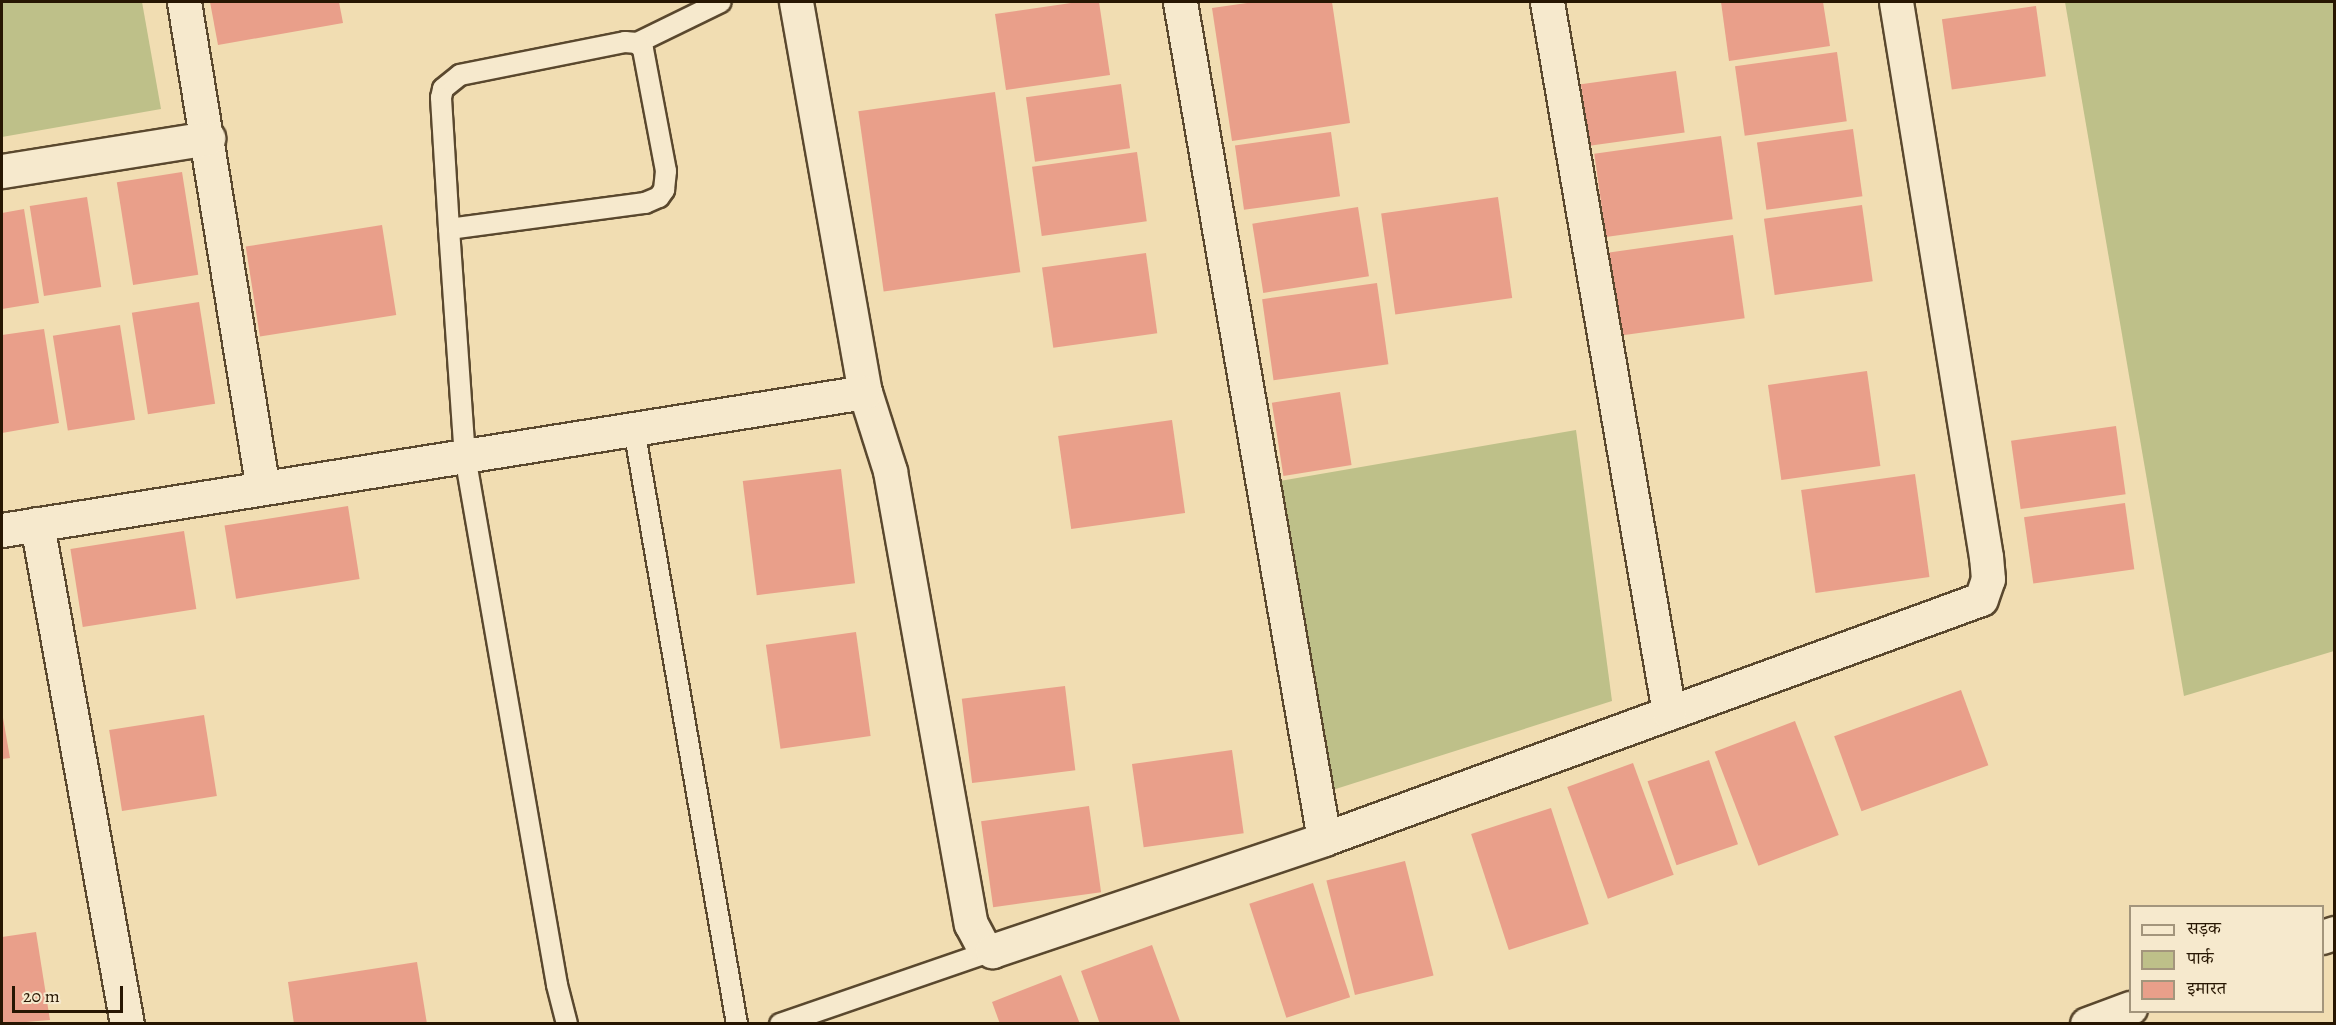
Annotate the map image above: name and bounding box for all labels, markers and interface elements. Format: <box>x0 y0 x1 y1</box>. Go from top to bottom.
legend <box>2129 905 2324 1013</box>
text: सड़क <box>2187 916 2221 940</box>
text: पार्क <box>2187 946 2214 970</box>
scale bar <box>15 974 126 1012</box>
text: इमारत <box>2187 976 2226 1000</box>
text: 20 m <box>23 984 60 1008</box>

